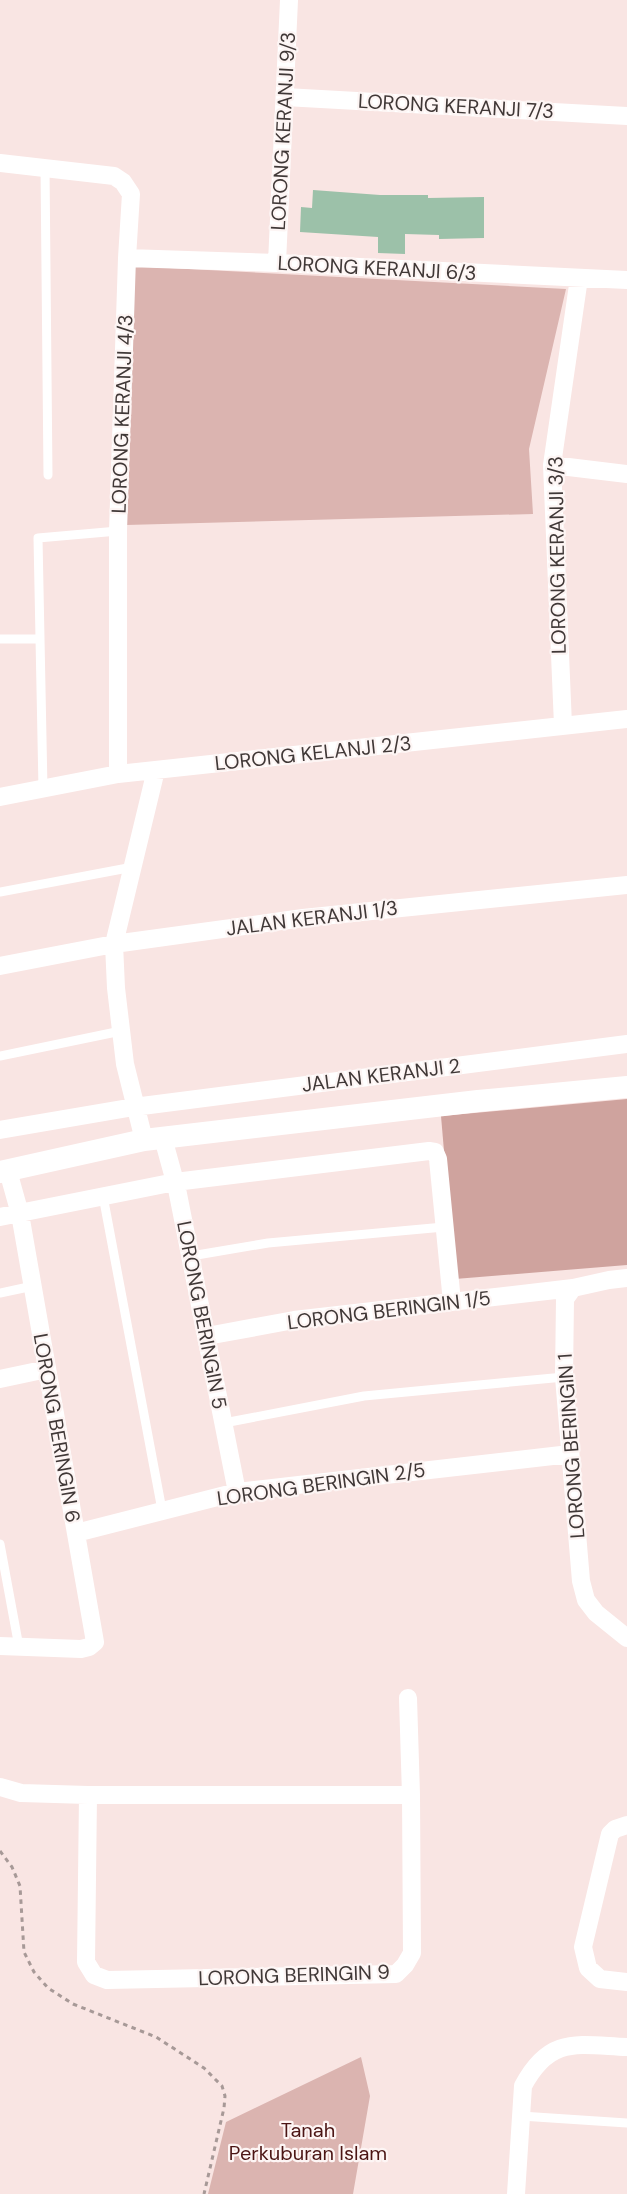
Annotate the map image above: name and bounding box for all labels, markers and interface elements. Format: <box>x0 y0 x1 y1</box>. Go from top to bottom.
street label: LORONG KERANJI 9/3 <box>265 31 301 231</box>
street label: LORONG KERANJI 7/3 <box>357 88 555 124</box>
street label: LORONG KERANJI 6/3 <box>277 250 477 286</box>
street label: LORONG KERANJI 4/3 <box>106 314 138 514</box>
street label: LORONG KERANJI 3/3 <box>542 456 572 654</box>
street label: LORONG KELANJI 2/3 <box>213 730 413 776</box>
street label: JALAN KERANJI 1/3 <box>225 895 399 941</box>
street label: JALAN KERANJI 2 <box>300 1052 462 1098</box>
street label: LORONG BERINGIN 5 <box>171 1219 233 1411</box>
street label: LORONG BERINGIN 1/5 <box>286 1285 492 1335</box>
street label: LORONG BERINGIN 6 <box>28 1331 86 1525</box>
street label: LORONG BERINGIN 1 <box>552 1353 590 1539</box>
street label: LORONG BERINGIN 2/5 <box>215 1457 427 1511</box>
street label: LORONG BERINGIN 9 <box>198 1959 390 1991</box>
park label: Tanah Perkuburan Islam <box>229 2117 387 2166</box>

